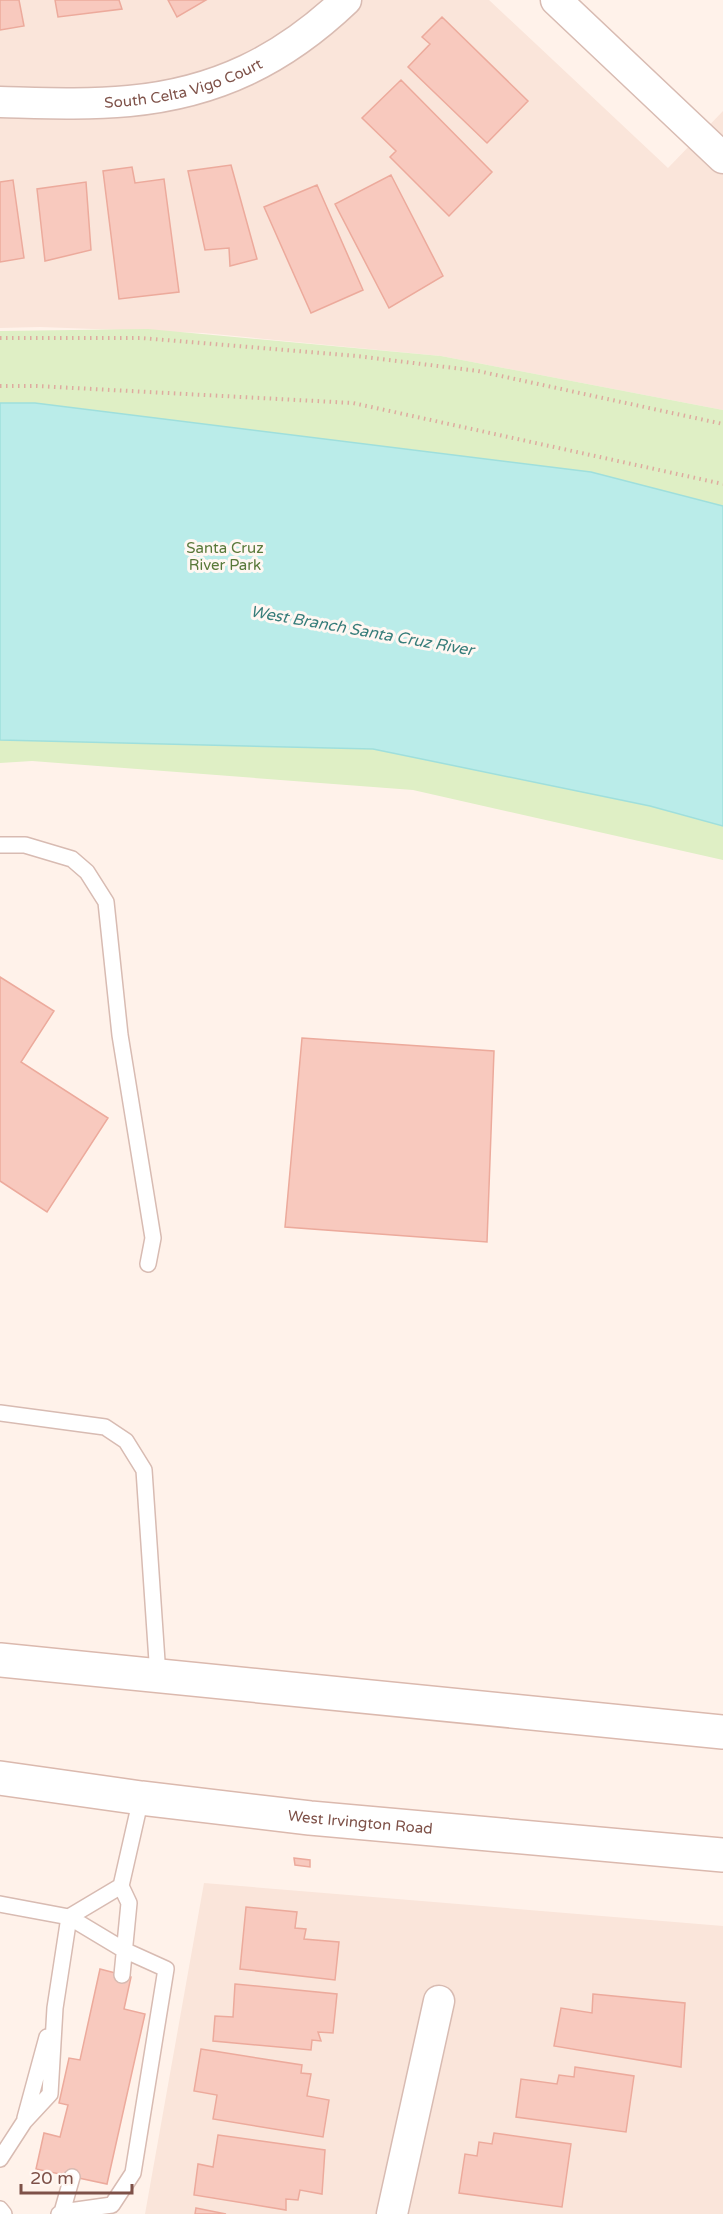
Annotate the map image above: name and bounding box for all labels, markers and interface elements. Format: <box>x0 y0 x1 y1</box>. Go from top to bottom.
street label: South Celta Vigo Court <box>104 55 266 112</box>
park label: Santa Cruz River Park <box>186 539 264 574</box>
water label: West Branch Santa Cruz River <box>249 602 477 661</box>
street label: West Irvington Road <box>287 1806 433 1838</box>
scale bar <box>21 2157 132 2195</box>
text: 20 m <box>30 2167 74 2189</box>

